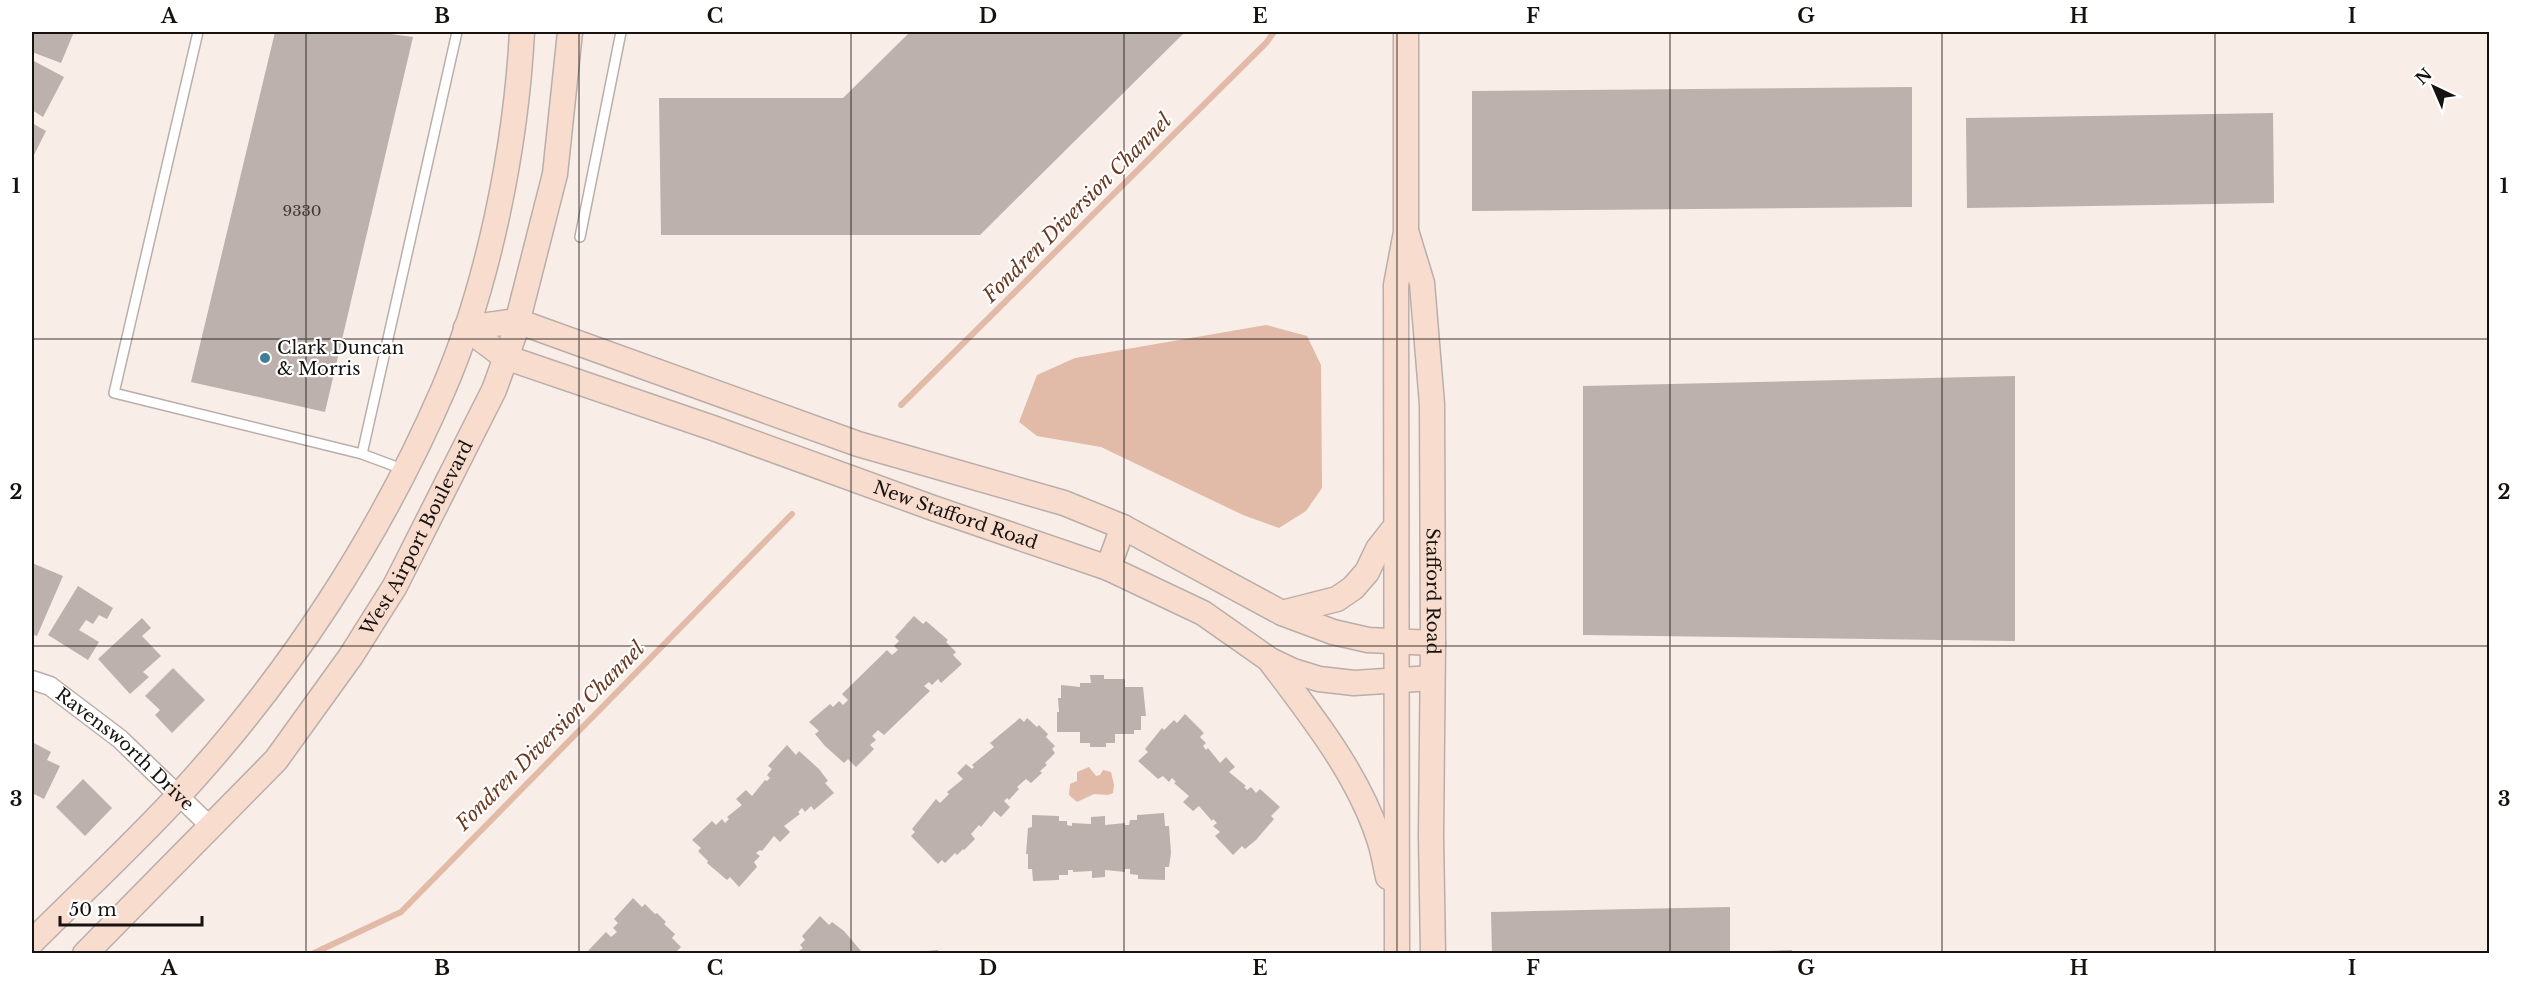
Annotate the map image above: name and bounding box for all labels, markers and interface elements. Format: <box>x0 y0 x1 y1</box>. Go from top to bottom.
text: A <box>160 4 178 28</box>
text: B <box>434 4 450 28</box>
text: C <box>707 4 723 28</box>
text: D <box>979 4 997 28</box>
text: E <box>1252 4 1268 28</box>
text: F <box>1526 4 1540 28</box>
text: G <box>1797 4 1815 28</box>
text: H <box>2070 4 2089 28</box>
text: I <box>2348 4 2356 28</box>
north arrow <box>2404 57 2464 117</box>
text: N <box>2411 64 2436 89</box>
water label: Fondren Diversion Channel <box>977 108 1177 308</box>
text: 1 <box>12 174 21 198</box>
text: 1 <box>2500 174 2509 198</box>
house number: 9330 <box>283 201 321 220</box>
place label: Clark Duncan & Morris <box>277 337 404 380</box>
marker: Clark Duncan & Morris <box>258 351 272 365</box>
street label: West Airport Boulevard <box>355 437 478 640</box>
street label: New Stafford Road <box>870 476 1040 554</box>
text: 2 <box>9 480 23 504</box>
text: 2 <box>2497 480 2511 504</box>
street label: Stafford Road <box>1422 528 1444 655</box>
water label: Fondren Diversion Channel <box>450 636 650 836</box>
street label: Ravensworth Drive <box>51 683 198 815</box>
text: 3 <box>10 787 22 811</box>
text: 3 <box>2498 787 2510 811</box>
scale bar <box>60 889 202 927</box>
text: 50 m <box>69 899 117 921</box>
text: A <box>160 956 178 980</box>
text: B <box>434 956 450 980</box>
text: C <box>707 956 723 980</box>
text: D <box>979 956 997 980</box>
text: E <box>1252 956 1268 980</box>
text: F <box>1526 956 1540 980</box>
text: G <box>1797 956 1815 980</box>
text: H <box>2070 956 2089 980</box>
text: I <box>2348 956 2356 980</box>

